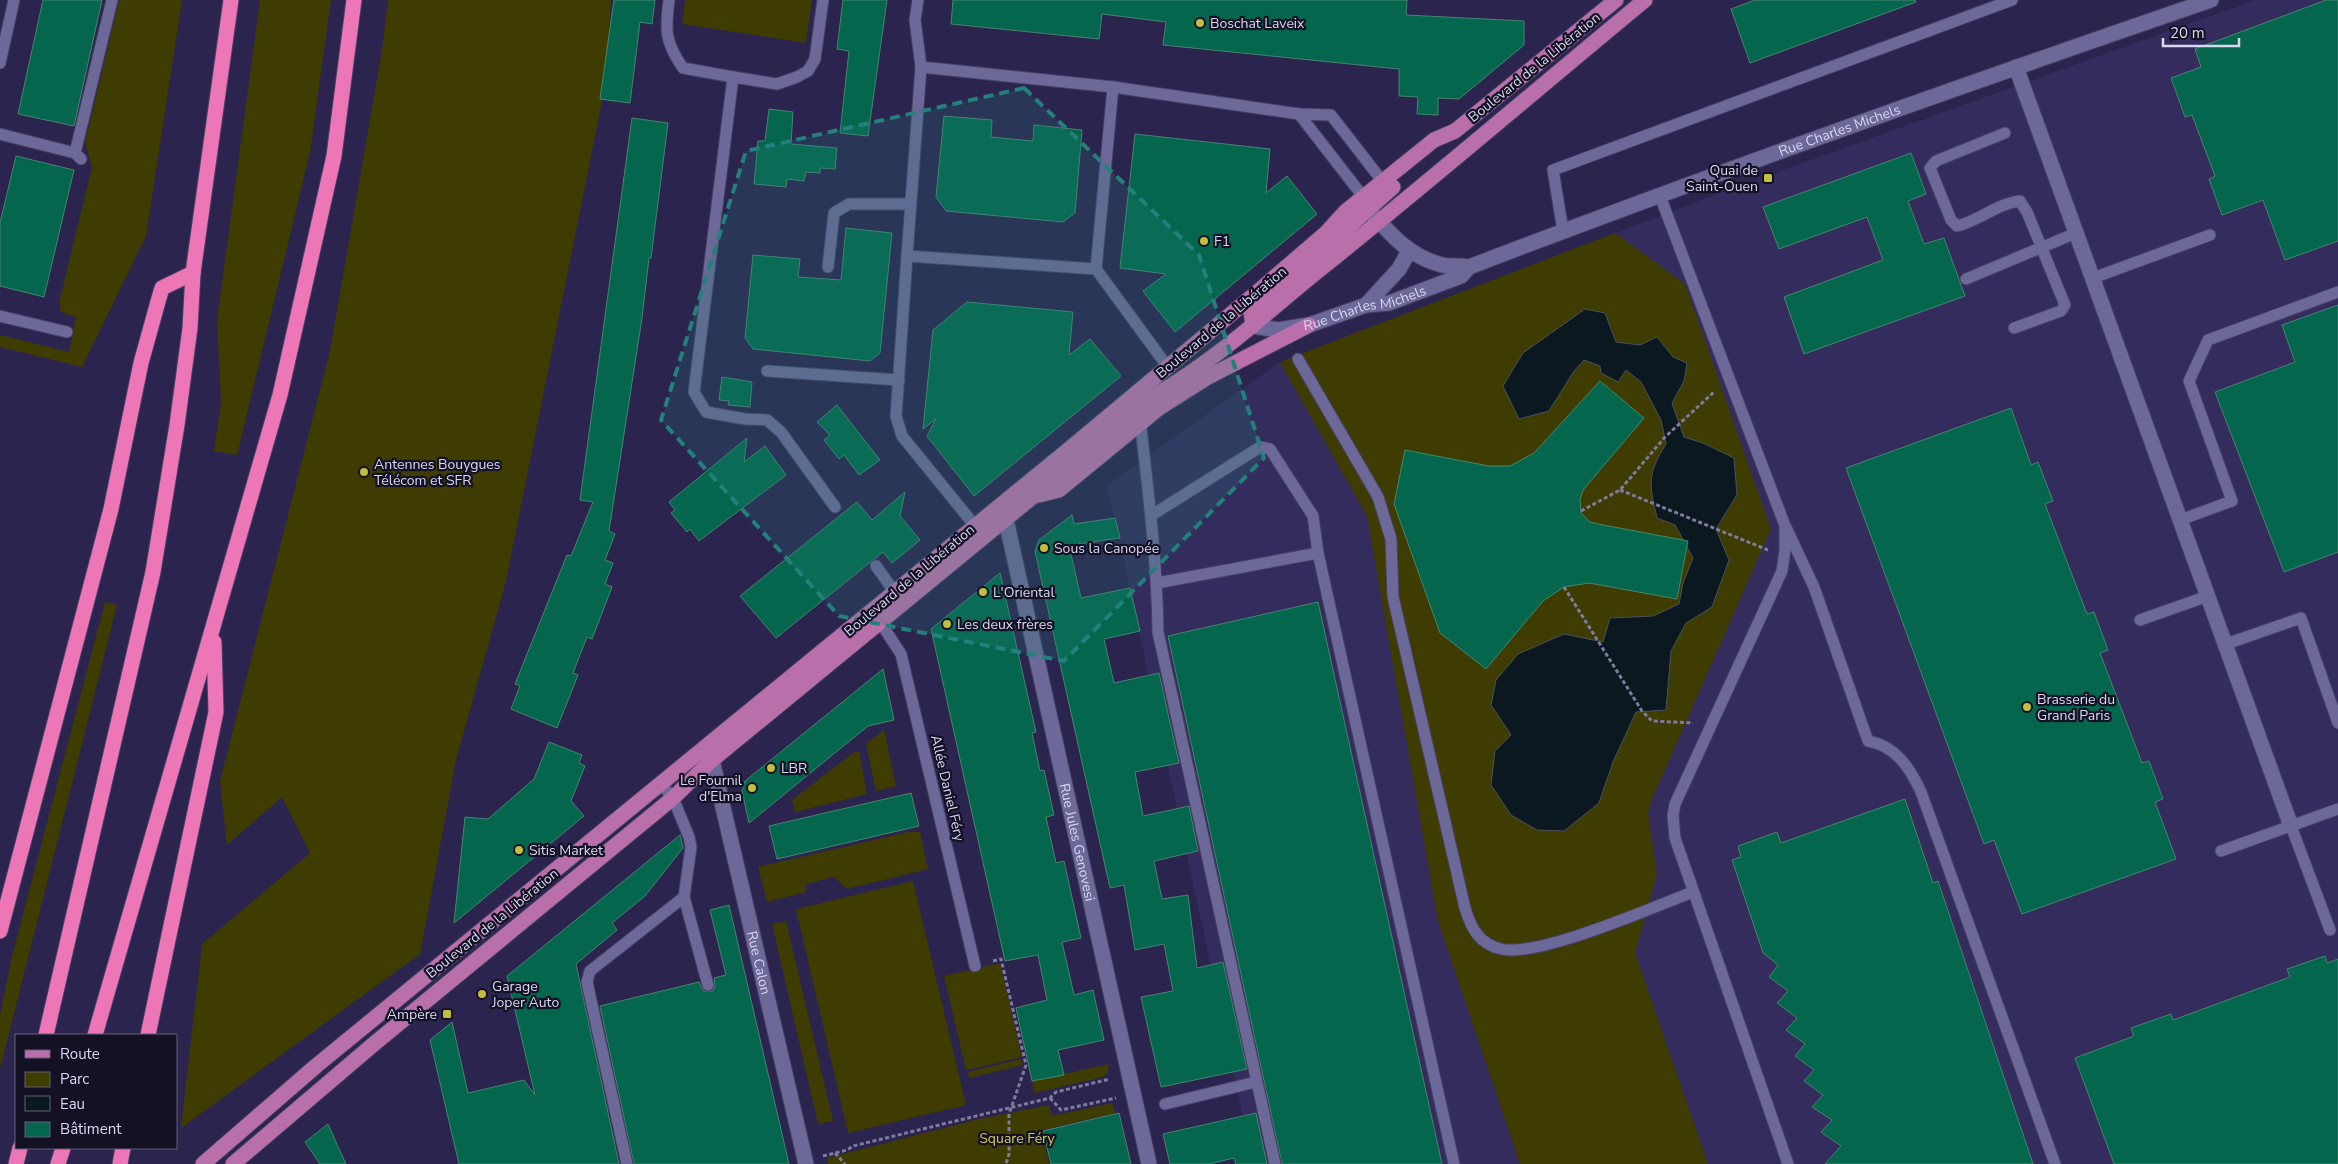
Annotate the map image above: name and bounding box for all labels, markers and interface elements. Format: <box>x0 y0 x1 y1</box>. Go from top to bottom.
street label: Boulevard de la Libération <box>1464 8 1604 127</box>
place label: Boschat Laveix <box>1210 14 1305 33</box>
scale bar <box>2163 15 2239 47</box>
marker: Boschat Laveix <box>1194 17 1206 29</box>
text: 20 m <box>2170 23 2205 43</box>
street label: Rue Charles Michels <box>1776 100 1903 161</box>
place label: Quai de Saint-Ouen <box>1686 161 1758 196</box>
marker: Quai de Saint-Ouen <box>1762 172 1774 184</box>
place label: F1 <box>1214 232 1230 251</box>
marker: F1 <box>1198 235 1210 247</box>
street label: Boulevard de la Libération <box>1152 262 1291 383</box>
street label: Rue Charles Michels <box>1302 281 1429 336</box>
place label: Antennes Bouygues Télécom et SFR <box>374 455 501 490</box>
marker: Antennes Bouygues Télécom et SFR <box>358 466 370 478</box>
street label: Boulevard de la Libération <box>840 520 979 641</box>
place label: Sous la Canopée <box>1054 539 1159 558</box>
marker: Sous la Canopée <box>1038 542 1050 554</box>
place label: L'Oriental <box>993 583 1055 602</box>
marker: L'Oriental <box>977 586 989 598</box>
place label: Les deux frères <box>957 615 1053 634</box>
marker: Les deux frères <box>941 618 953 630</box>
place label: Brasserie du Grand Paris <box>2037 690 2115 725</box>
marker: Brasserie du Grand Paris <box>2021 701 2033 713</box>
street label: Allée Daniel Féry <box>926 733 969 844</box>
place label: LBR <box>781 759 807 778</box>
marker: LBR <box>765 762 777 774</box>
place label: Le Fournil d'Elma <box>680 771 743 806</box>
street label: Rue Jules Genovesi <box>1055 781 1099 903</box>
marker: Le Fournil d'Elma <box>746 782 758 794</box>
place label: Sitis Market <box>529 841 603 860</box>
marker: Sitis Market <box>513 844 525 856</box>
street label: Boulevard de la Libération <box>422 864 562 983</box>
street label: Rue Calon <box>742 929 775 996</box>
place label: Garage Joper Auto <box>491 977 559 1012</box>
marker: Garage Joper Auto <box>476 988 488 1000</box>
place label: Ampère <box>387 1005 437 1024</box>
marker: Ampère <box>441 1008 453 1020</box>
legend <box>15 1034 178 1149</box>
text: Route <box>60 1044 100 1064</box>
text: Parc <box>60 1069 89 1089</box>
text: Eau <box>60 1094 85 1114</box>
text: Bâtiment <box>60 1119 122 1139</box>
park label: Square Féry <box>979 1129 1056 1148</box>

